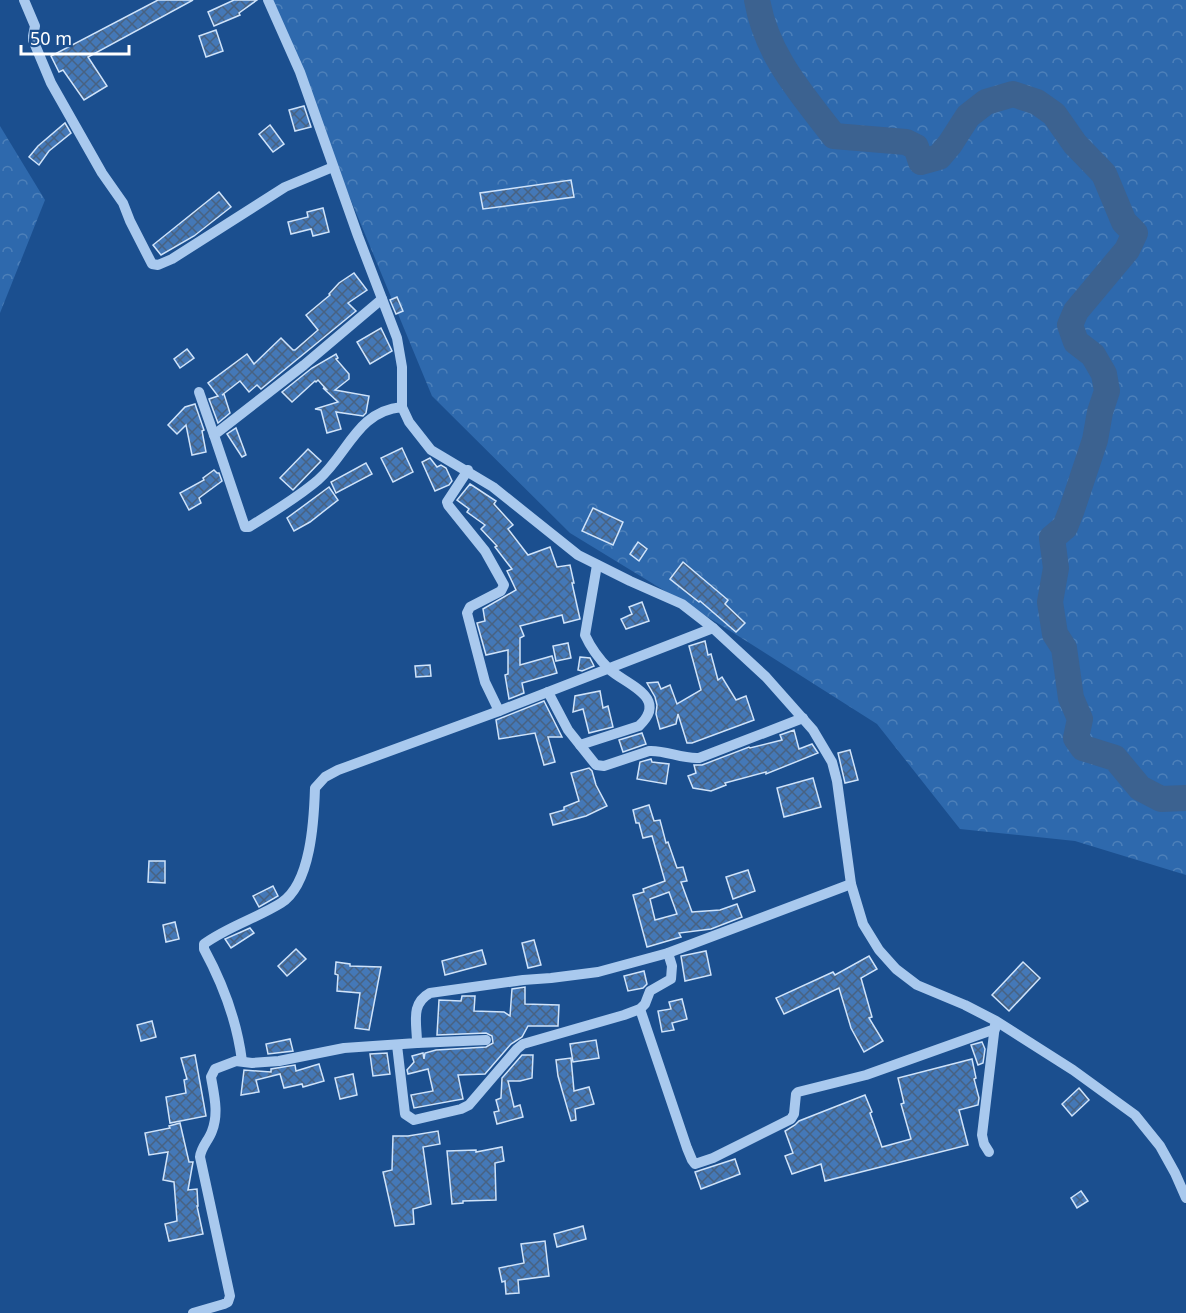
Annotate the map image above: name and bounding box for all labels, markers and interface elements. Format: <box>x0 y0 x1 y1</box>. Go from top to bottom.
scale bar <box>21 18 129 56</box>
text: 50 m <box>30 26 72 50</box>

